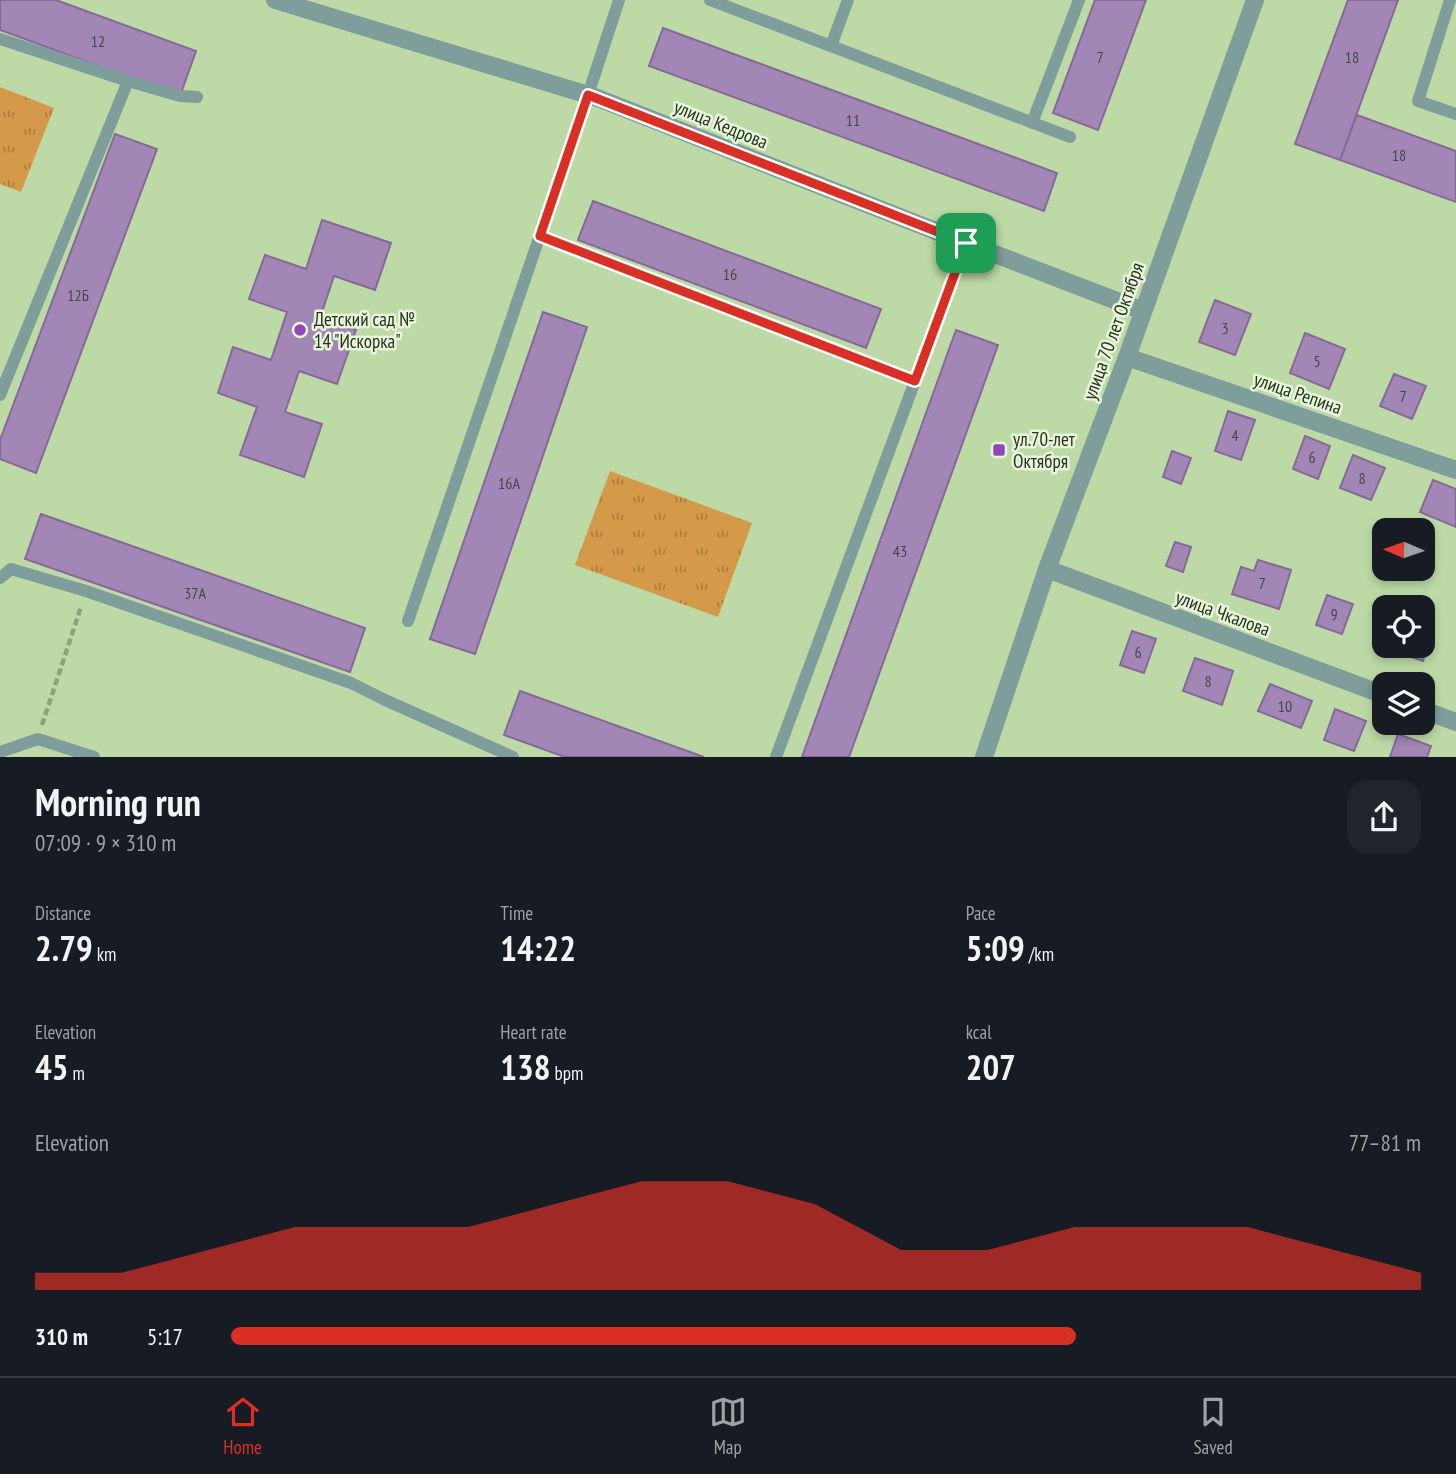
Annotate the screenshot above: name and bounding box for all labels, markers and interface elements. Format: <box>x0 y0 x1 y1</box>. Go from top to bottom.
house number: 12 <box>91 31 105 51</box>
house number: 7 <box>1096 47 1104 67</box>
house number: 18 <box>1345 47 1359 67</box>
street label: улица Кедрова <box>671 94 771 154</box>
house number: 11 <box>846 110 860 130</box>
house number: 18 <box>1392 145 1406 165</box>
pin <box>936 213 996 273</box>
icon: arrive <box>947 224 985 262</box>
street label: улица 70 лет Октября <box>1077 259 1149 403</box>
house number: 16 <box>723 264 737 284</box>
house number: 12Б <box>67 285 89 305</box>
place label: Детский сад № 14 "Искорка" <box>314 307 415 353</box>
house number: 3 <box>1221 318 1229 338</box>
marker: Детский сад № 14 "Искорка" <box>292 322 308 338</box>
house number: 5 <box>1313 351 1321 371</box>
street label: улица Репина <box>1251 367 1345 419</box>
house number: 7 <box>1399 386 1407 406</box>
house number: 4 <box>1231 425 1239 445</box>
place label: ул.70-лет Октября <box>1013 427 1076 473</box>
marker: ул.70-лет Октября <box>991 442 1007 458</box>
house number: 6 <box>1308 447 1316 467</box>
house number: 8 <box>1358 468 1366 488</box>
house number: 16А <box>498 473 520 493</box>
north arrow <box>1372 518 1435 581</box>
map controls <box>1372 518 1435 735</box>
house number: 43 <box>893 541 907 561</box>
house number: 7 <box>1258 573 1266 593</box>
house number: 37А <box>184 583 206 603</box>
street label: улица Чкалова <box>1173 585 1273 641</box>
button: locate <box>1372 595 1435 658</box>
house number: 9 <box>1330 604 1338 624</box>
house number: 6 <box>1134 642 1142 662</box>
house number: 8 <box>1204 671 1212 691</box>
button: layers <box>1372 672 1435 735</box>
house number: 10 <box>1278 696 1292 716</box>
text: Morning run <box>35 777 201 826</box>
button: share <box>1347 780 1421 854</box>
text: 07:09 · 9 × 310 m <box>35 828 176 857</box>
text: Distance <box>35 901 91 925</box>
text: Time <box>500 901 533 925</box>
text: Pace <box>966 901 996 925</box>
text: 2.79 <box>35 925 93 971</box>
text: 14:22 <box>500 925 576 971</box>
text: 5:09 <box>966 925 1025 971</box>
text: km <box>93 942 116 966</box>
text: /km <box>1025 942 1054 966</box>
text: Elevation <box>35 1020 96 1044</box>
text: Heart rate <box>500 1020 567 1044</box>
text: kcal <box>966 1020 992 1044</box>
text: 45 <box>35 1044 68 1090</box>
text: 138 <box>500 1044 551 1090</box>
text: 207 <box>966 1044 1016 1090</box>
text: m <box>68 1061 85 1085</box>
text: bpm <box>551 1061 583 1085</box>
text: Elevation <box>35 1128 109 1157</box>
text: 77–81 m <box>1349 1128 1421 1157</box>
text: 310 m <box>35 1322 88 1351</box>
text: 5:17 <box>147 1322 183 1351</box>
tab: Home <box>223 1393 262 1459</box>
tab: Map <box>709 1393 747 1459</box>
tab: Saved <box>1193 1393 1233 1459</box>

